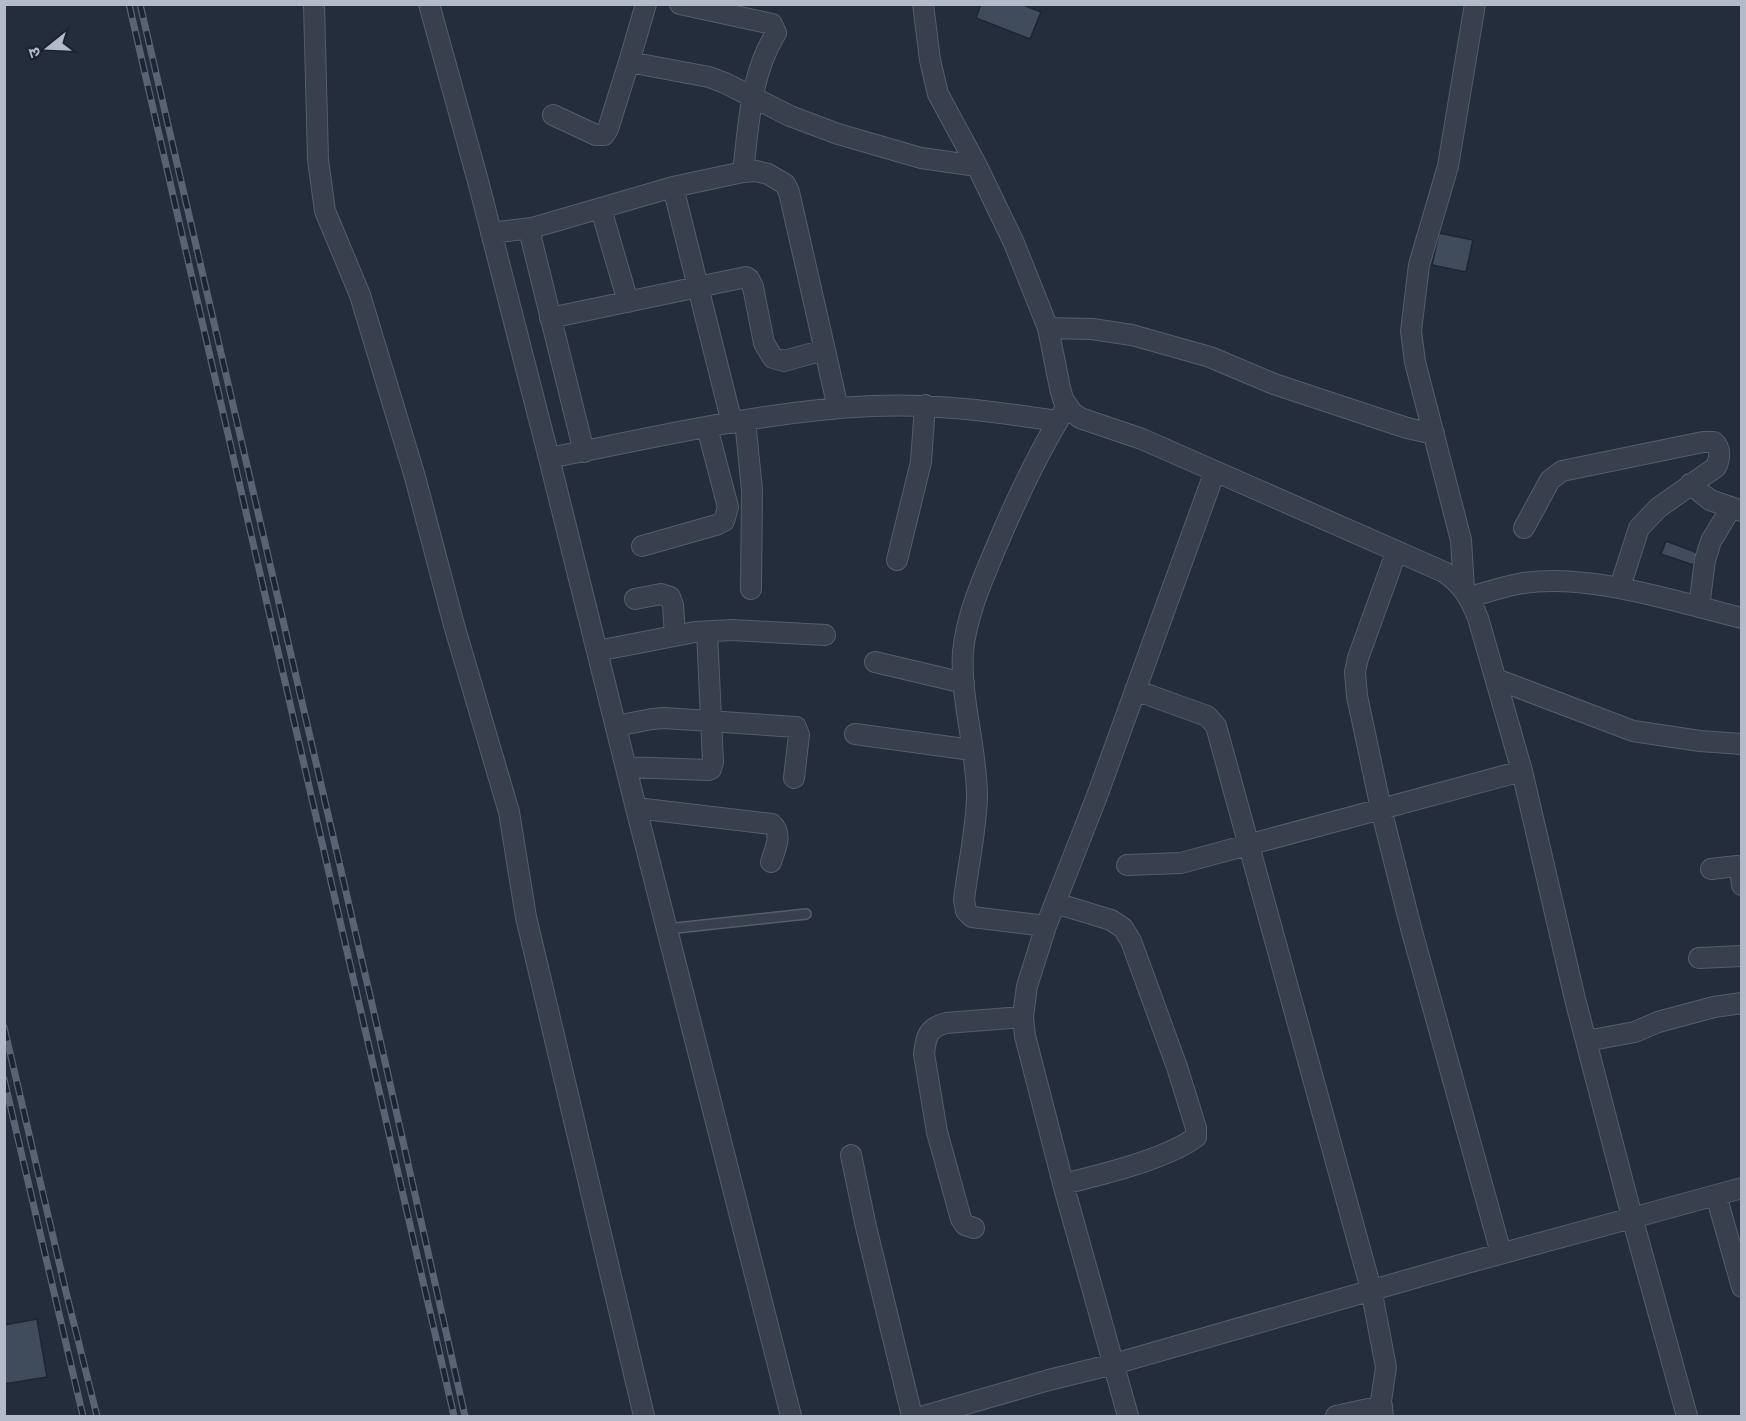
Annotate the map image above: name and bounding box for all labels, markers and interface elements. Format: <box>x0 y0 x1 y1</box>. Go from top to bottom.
north arrow <box>18 18 78 78</box>
text: उ <box>24 45 44 60</box>

